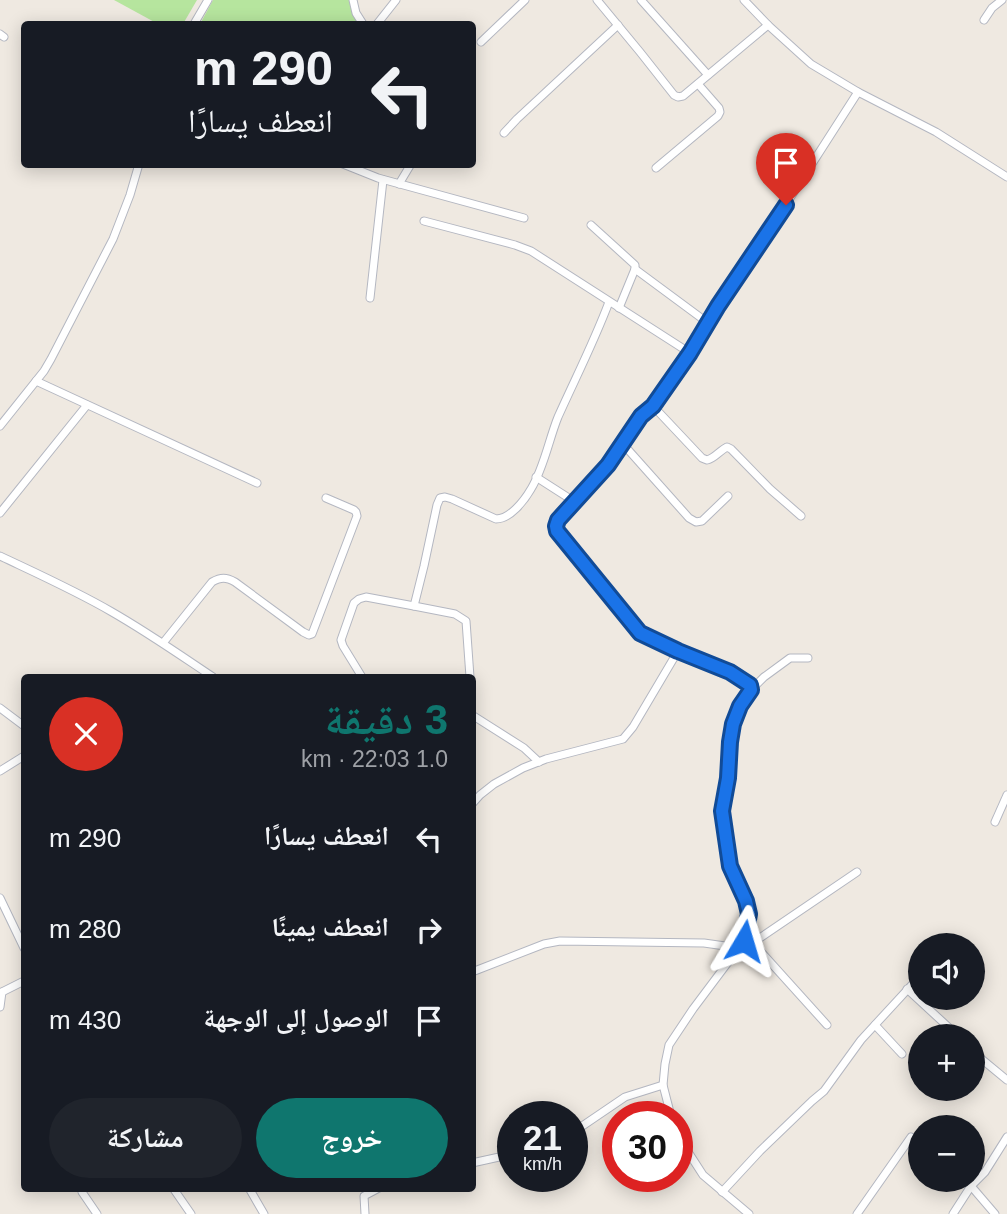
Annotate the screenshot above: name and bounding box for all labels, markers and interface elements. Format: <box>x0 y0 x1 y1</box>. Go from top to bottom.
text: 290 m <box>194 41 333 95</box>
icon: left <box>357 49 448 140</box>
text: انعطف يسارًا <box>188 103 333 139</box>
pin <box>756 133 816 205</box>
icon: arrive <box>767 144 805 182</box>
text: 3 دقيقة <box>325 696 448 743</box>
button: close <box>49 697 123 771</box>
text: 1.0 km · 22:03 <box>301 746 448 772</box>
icon: left <box>410 820 448 858</box>
text: انعطف يسارًا <box>264 821 389 851</box>
text: 290 m <box>49 823 121 853</box>
position arrow <box>707 904 781 978</box>
icon: right <box>410 911 448 949</box>
text: انعطف يمينًا <box>272 912 389 942</box>
text: 280 m <box>49 914 121 944</box>
map controls <box>908 933 985 1192</box>
button: sound <box>908 933 985 1010</box>
icon: arrive <box>410 1002 448 1040</box>
text: الوصول إلى الوجهة <box>204 1003 389 1033</box>
text: 430 m <box>49 1005 121 1035</box>
button: + <box>908 1024 985 1101</box>
button: مشاركة <box>49 1098 242 1178</box>
button: خروج <box>256 1098 448 1178</box>
speed limit sign: 30 <box>602 1101 693 1192</box>
button: − <box>908 1115 985 1192</box>
text: 21 <box>523 1118 562 1157</box>
text: km/h <box>523 1154 562 1174</box>

